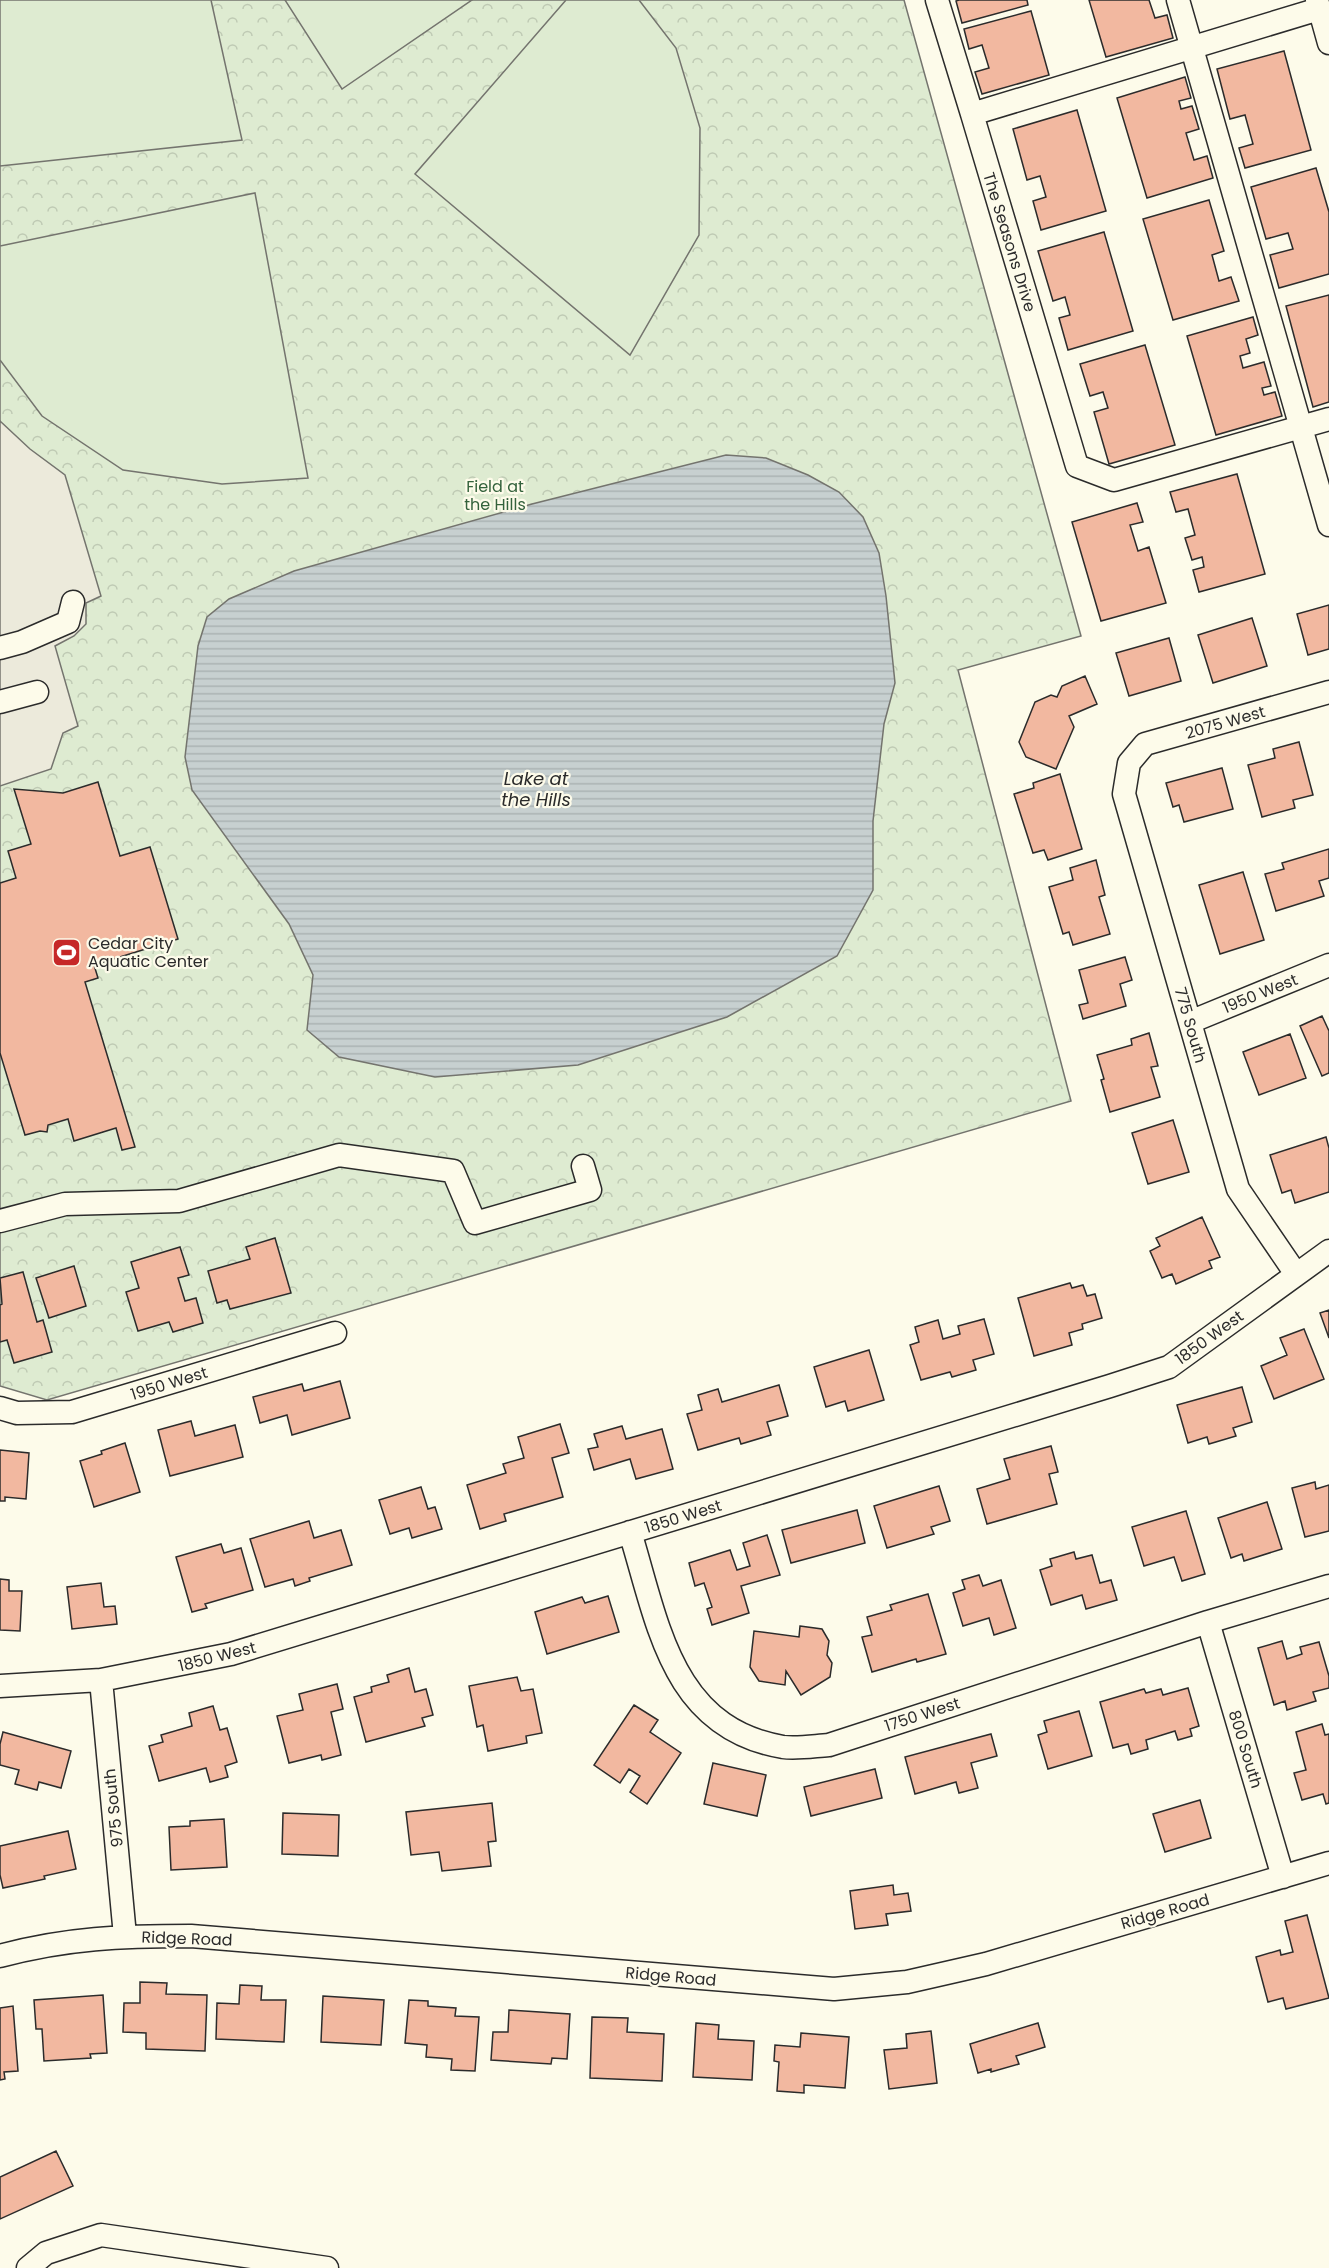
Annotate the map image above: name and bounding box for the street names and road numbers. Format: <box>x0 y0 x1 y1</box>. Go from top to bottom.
street label: The Seasons Drive <box>977 170 1042 315</box>
street label: 2075 West <box>1183 700 1268 745</box>
street label: 1950 West <box>1219 968 1301 1019</box>
street label: 775 South <box>1169 985 1212 1066</box>
street label: 1850 West <box>1170 1305 1248 1370</box>
street label: 1950 West <box>128 1361 211 1406</box>
street label: 1850 West <box>642 1494 725 1539</box>
street label: 1850 West <box>176 1636 259 1677</box>
street label: 1750 West <box>882 1691 963 1737</box>
street label: 800 South <box>1223 1707 1268 1791</box>
street label: 975 South <box>98 1767 129 1848</box>
street label: Ridge Road <box>1118 1888 1212 1935</box>
street label: Ridge Road <box>141 1925 233 1952</box>
street label: Ridge Road <box>625 1961 717 1992</box>

